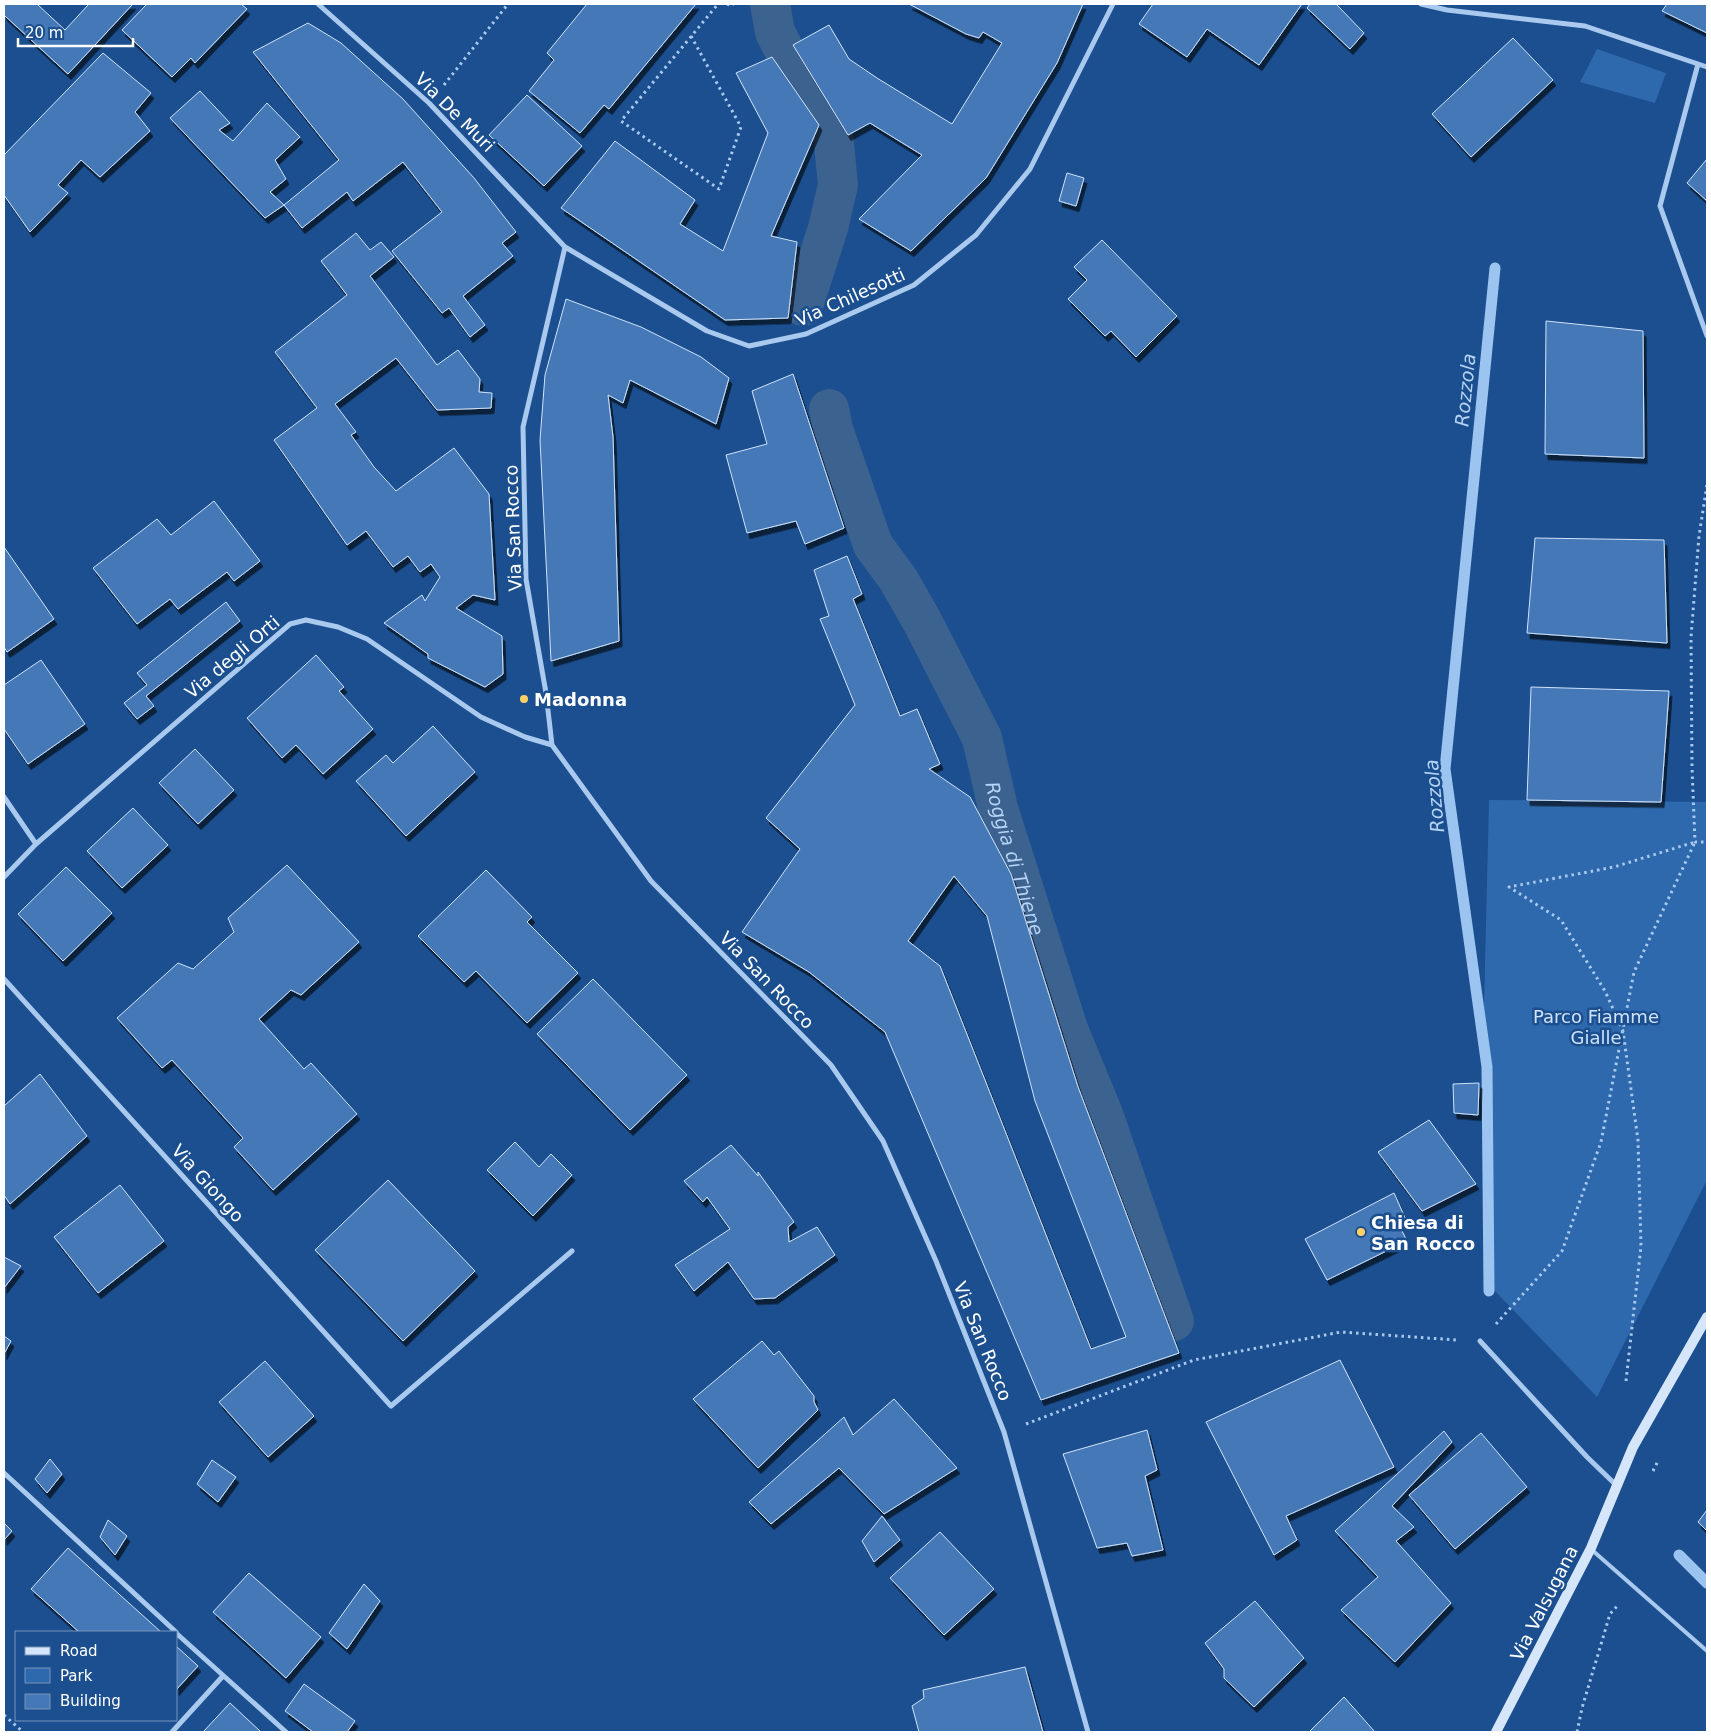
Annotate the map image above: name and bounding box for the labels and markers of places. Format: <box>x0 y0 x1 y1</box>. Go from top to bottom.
place label: Madonna <box>534 689 627 710</box>
marker: Madonna <box>518 693 530 705</box>
place label: Chiesa di San Rocco <box>1371 1212 1475 1254</box>
marker: Chiesa di San Rocco <box>1355 1226 1367 1238</box>

